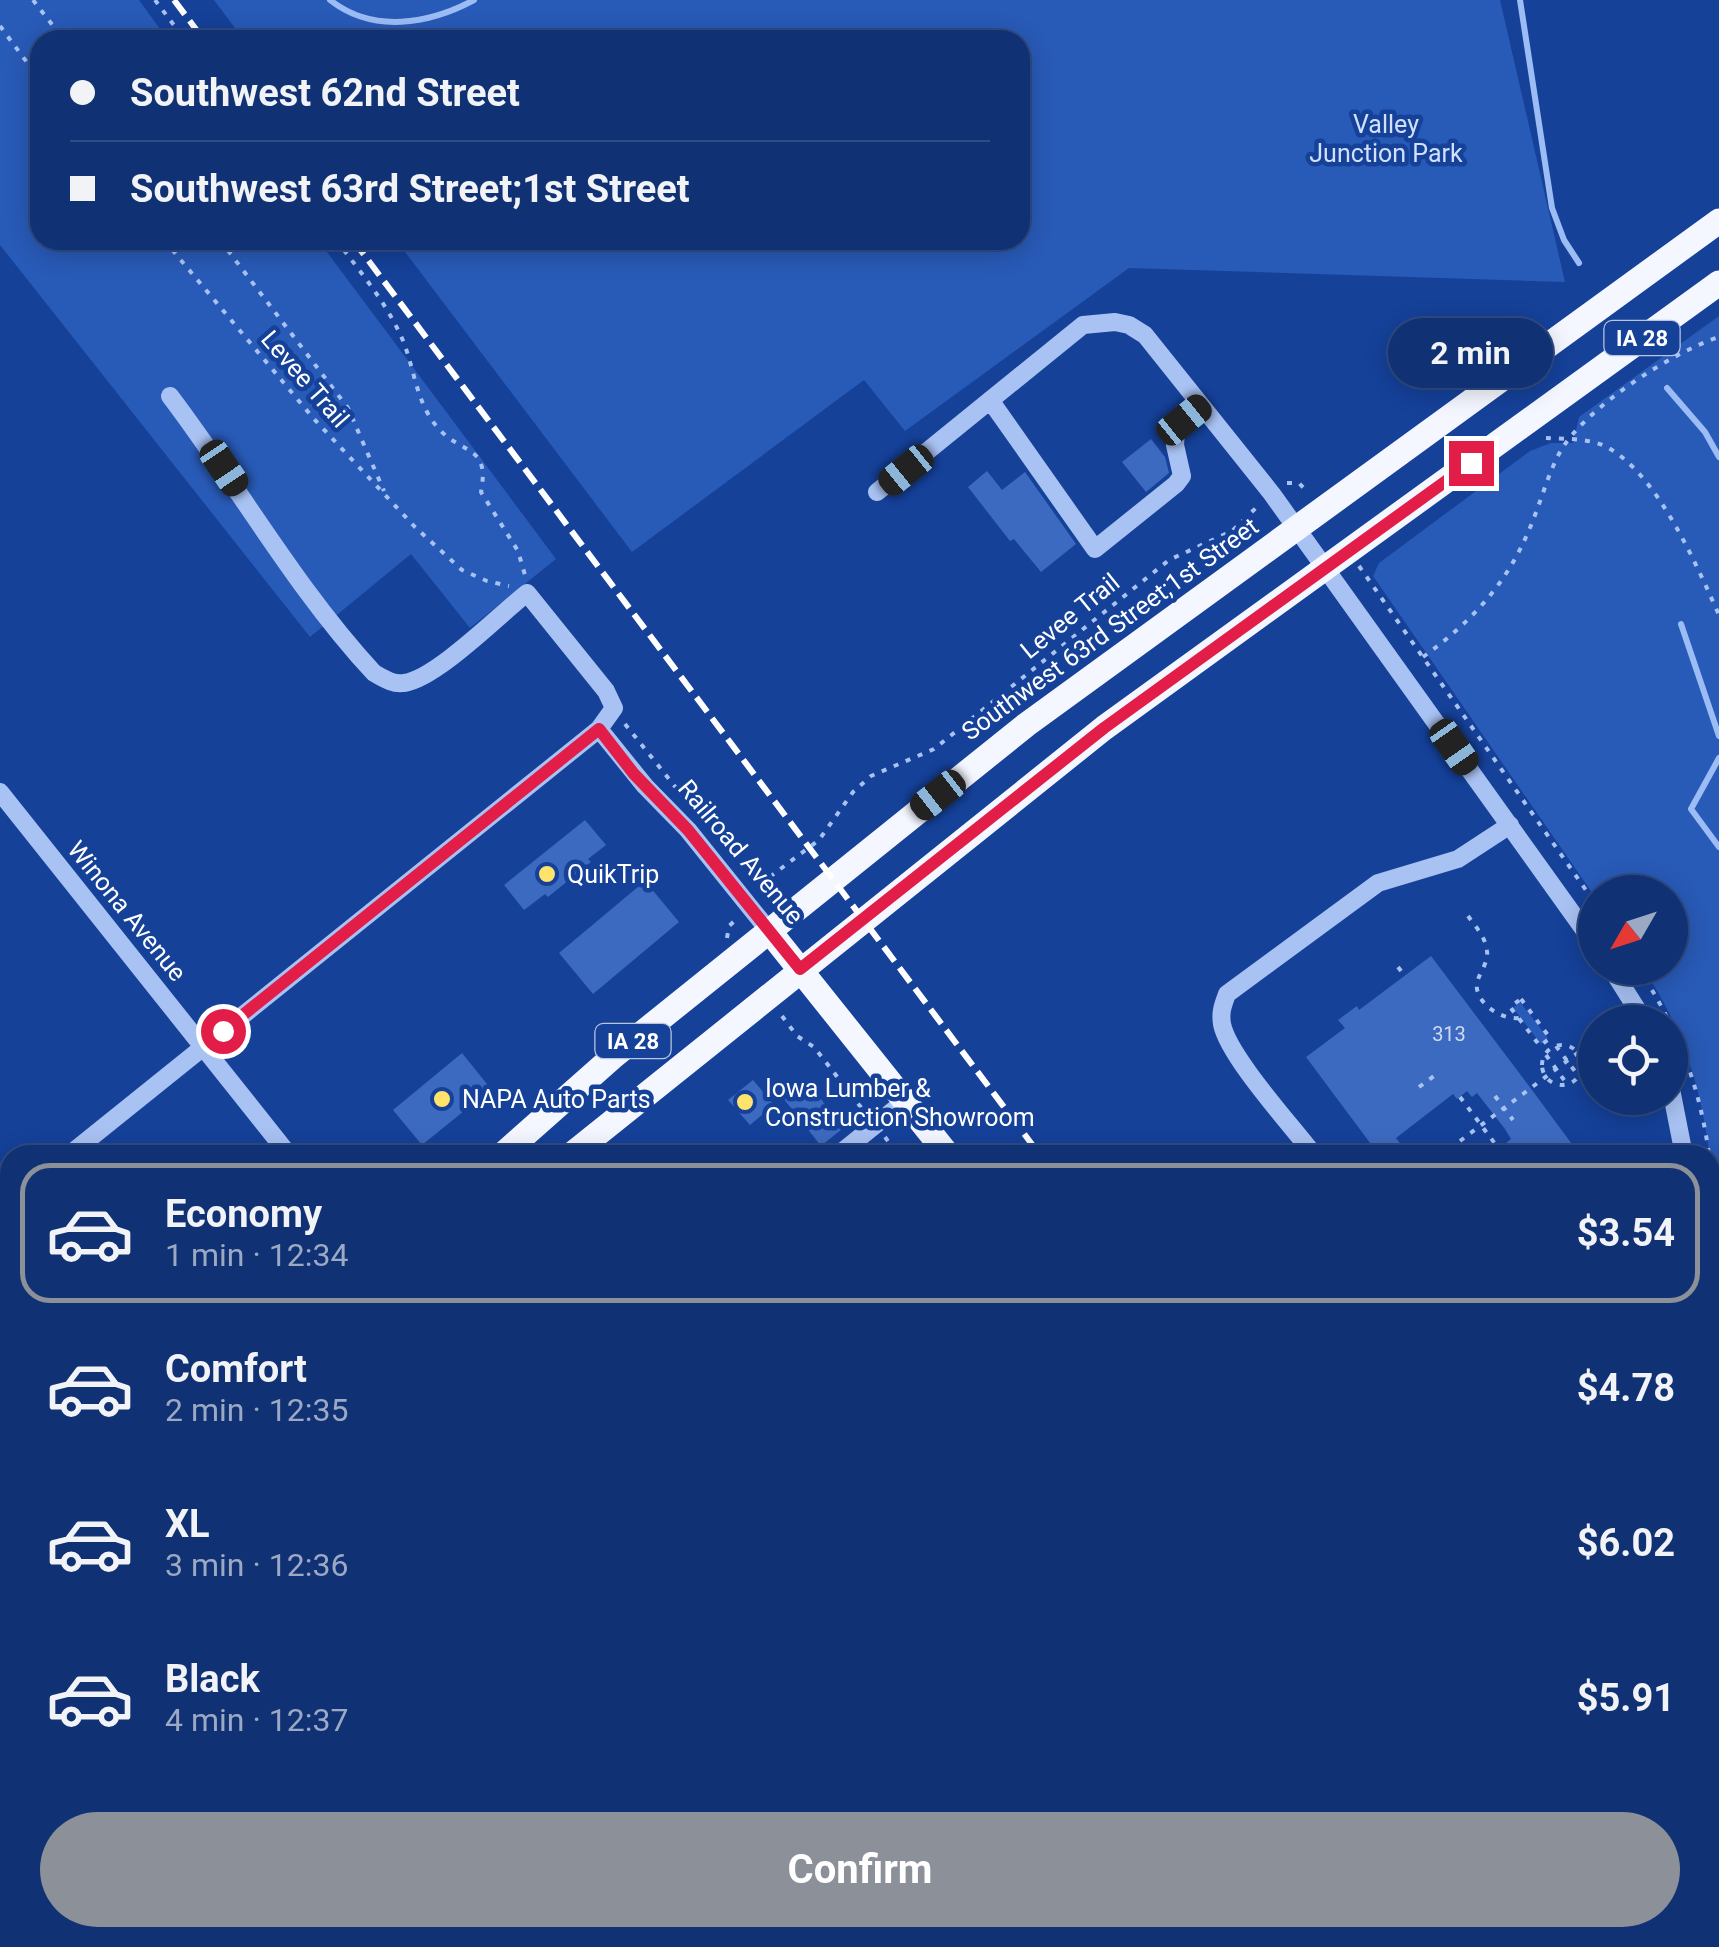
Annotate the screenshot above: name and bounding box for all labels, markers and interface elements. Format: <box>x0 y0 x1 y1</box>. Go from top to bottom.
text: Southwest 62nd Street <box>130 71 520 115</box>
park label: Valley Junction Park <box>1309 110 1463 168</box>
text: Southwest 63rd Street;1st Street <box>130 167 690 211</box>
callout: 2 min <box>1388 318 1554 388</box>
road number: IA 28 <box>1604 321 1680 355</box>
street label: Levee Trail <box>255 325 355 433</box>
text: 2 min <box>1430 334 1511 372</box>
car <box>1151 389 1217 451</box>
car <box>195 435 253 501</box>
car <box>873 439 939 501</box>
route end <box>1449 441 1494 486</box>
street label: Southwest 63rd Street;1st Street <box>956 512 1264 746</box>
street label: Levee Trail <box>1015 567 1125 665</box>
car <box>1425 714 1483 780</box>
car <box>905 765 971 825</box>
street label: Railroad Avenue <box>672 774 810 930</box>
street label: Winona Avenue <box>62 835 192 987</box>
place label: QuikTrip <box>567 860 659 889</box>
marker: QuikTrip <box>536 863 558 885</box>
north arrow <box>1578 875 1688 985</box>
map controls <box>1578 875 1688 1115</box>
button: locate <box>1578 1005 1688 1115</box>
route start <box>201 1009 246 1054</box>
house number: 313 <box>1432 1022 1466 1046</box>
road number: IA 28 <box>596 1024 670 1058</box>
place label: Iowa Lumber & Construction Showroom <box>765 1074 1035 1132</box>
place label: NAPA Auto Parts <box>462 1085 651 1114</box>
marker: NAPA Auto Parts <box>431 1088 453 1110</box>
marker: Iowa Lumber & Construction Showroom <box>734 1091 756 1113</box>
icon: car <box>45 1188 135 1278</box>
text: Economy <box>165 1192 322 1236</box>
text: $3.54 <box>1577 1211 1675 1255</box>
text: 1 min · 12:34 <box>165 1236 348 1274</box>
icon: car <box>45 1343 135 1433</box>
text: Comfort <box>165 1347 307 1391</box>
text: $4.78 <box>1577 1366 1675 1410</box>
text: 2 min · 12:35 <box>165 1391 348 1429</box>
icon: car <box>45 1498 135 1588</box>
text: XL <box>165 1502 210 1546</box>
text: $6.02 <box>1577 1521 1675 1565</box>
text: 3 min · 12:36 <box>165 1546 348 1584</box>
icon: car <box>45 1653 135 1743</box>
text: Black <box>165 1657 260 1701</box>
text: $5.91 <box>1577 1676 1675 1720</box>
text: 4 min · 12:37 <box>165 1701 348 1739</box>
button: Confirm <box>40 1812 1680 1927</box>

